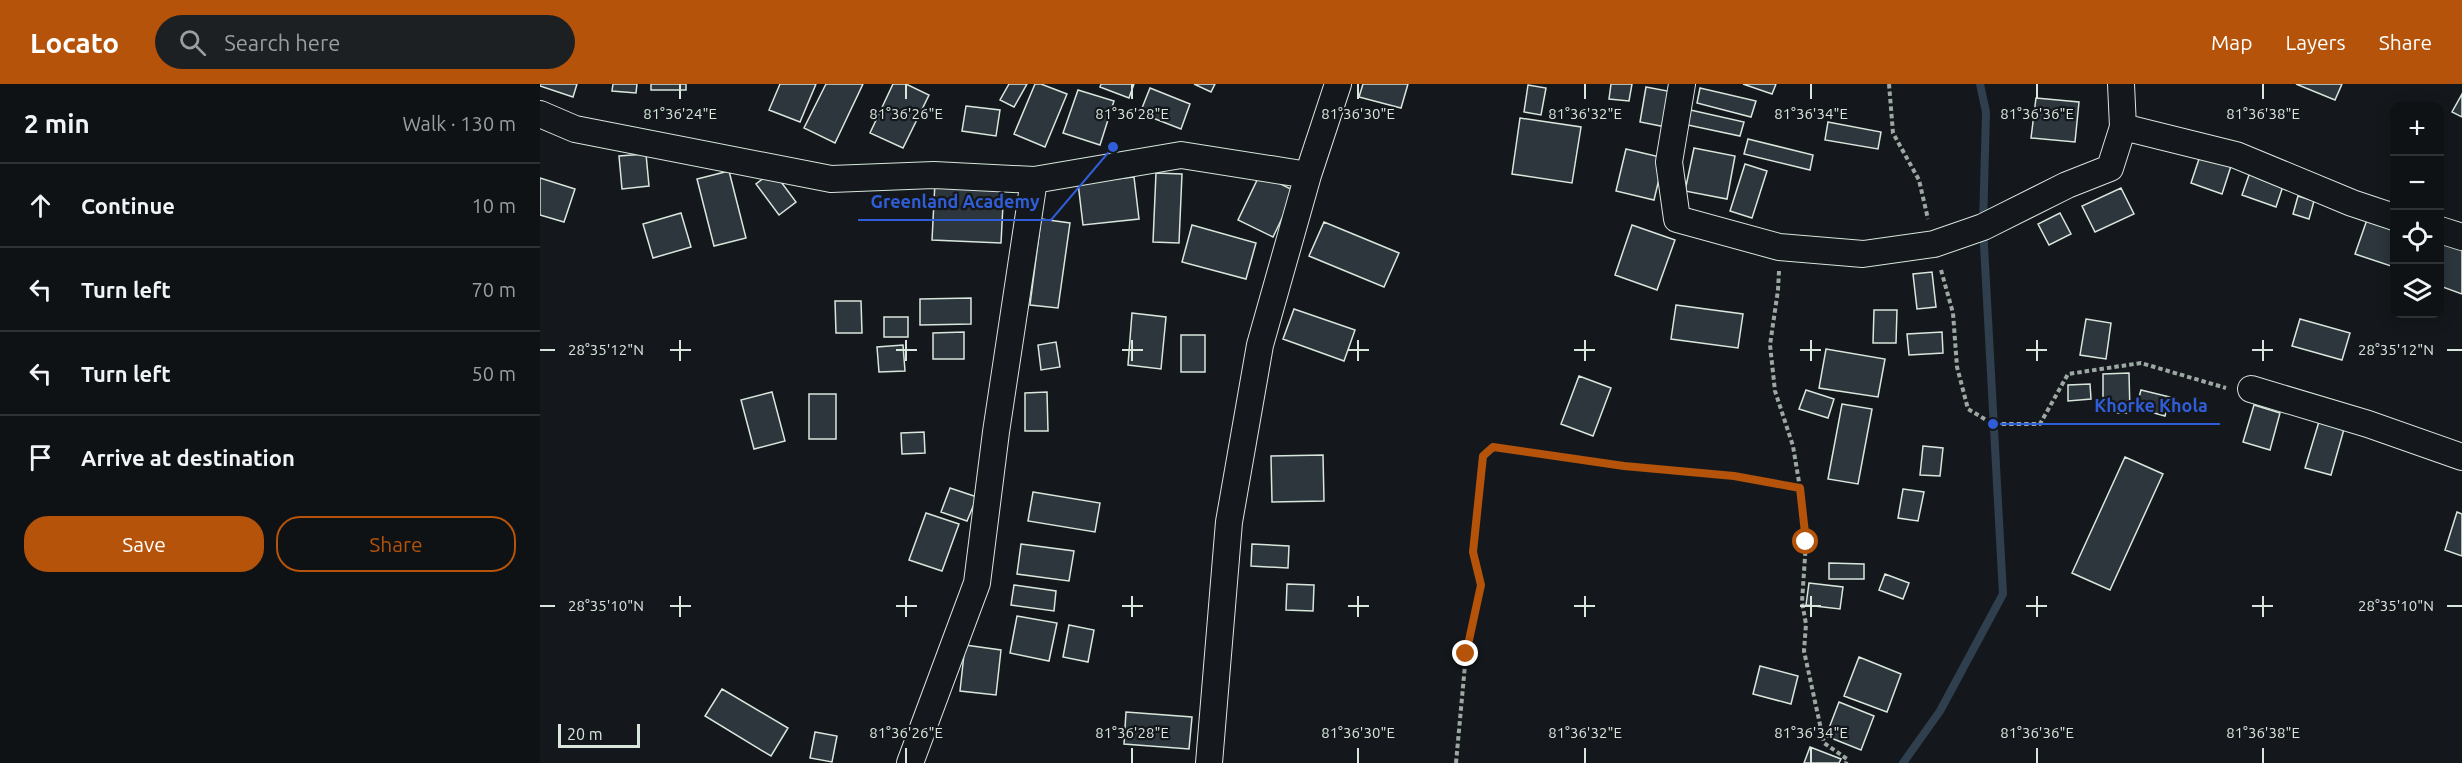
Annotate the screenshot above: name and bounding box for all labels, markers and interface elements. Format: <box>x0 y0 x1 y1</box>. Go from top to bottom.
search box <box>155 15 575 69</box>
icon: search <box>176 26 209 59</box>
text: Locato <box>30 27 119 58</box>
text: Search here <box>224 30 340 55</box>
text: Map <box>2211 30 2252 54</box>
text: Layers <box>2285 30 2346 54</box>
text: Share <box>2379 30 2432 54</box>
map controls <box>2390 102 2444 318</box>
button: + <box>2390 102 2444 156</box>
text: 81°36'24"E <box>643 105 717 122</box>
text: 81°36'26"E <box>869 105 943 122</box>
text: 81°36'28"E <box>1095 105 1169 122</box>
text: 81°36'30"E <box>1321 105 1395 122</box>
text: 81°36'32"E <box>1548 105 1622 122</box>
text: 81°36'34"E <box>1774 105 1848 122</box>
text: 81°36'36"E <box>2000 105 2074 122</box>
text: 81°36'38"E <box>2226 105 2300 122</box>
text: 2 min <box>24 109 90 138</box>
text: Walk · 130 m <box>403 112 516 135</box>
button: − <box>2390 156 2444 210</box>
callout: Greenland Academy <box>858 184 1051 220</box>
icon: ahead <box>24 189 57 222</box>
text: Greenland Academy <box>871 191 1040 211</box>
text: Continue <box>81 193 175 218</box>
text: 10 m <box>472 194 516 217</box>
button: locate <box>2390 210 2444 264</box>
button: layers <box>2390 264 2444 318</box>
icon: left <box>24 273 57 306</box>
text: Turn left <box>81 277 171 302</box>
text: 70 m <box>472 278 516 301</box>
text: 28°35'12"N <box>568 341 644 358</box>
text: 28°35'12"N <box>2358 341 2434 358</box>
icon: left <box>24 357 57 390</box>
text: Turn left <box>81 361 171 386</box>
text: 50 m <box>472 362 516 385</box>
callout: Khorke Khola <box>2083 388 2220 424</box>
text: Khorke Khola <box>2094 395 2208 415</box>
icon: arrive <box>24 441 57 474</box>
text: Arrive at destination <box>81 445 295 470</box>
button: Save <box>24 516 264 572</box>
button: Share <box>276 516 516 572</box>
route start <box>1792 528 1818 554</box>
text: 28°35'10"N <box>568 597 644 614</box>
text: 28°35'10"N <box>2358 597 2434 614</box>
route end <box>1452 640 1478 666</box>
scale bar <box>558 721 640 748</box>
text: 81°36'26"E <box>869 724 943 741</box>
text: 81°36'28"E <box>1095 724 1169 741</box>
text: 81°36'30"E <box>1321 724 1395 741</box>
text: 81°36'32"E <box>1548 724 1622 741</box>
text: 81°36'34"E <box>1774 724 1848 741</box>
text: 81°36'36"E <box>2000 724 2074 741</box>
text: 81°36'38"E <box>2226 724 2300 741</box>
text: 20 m <box>567 725 603 743</box>

